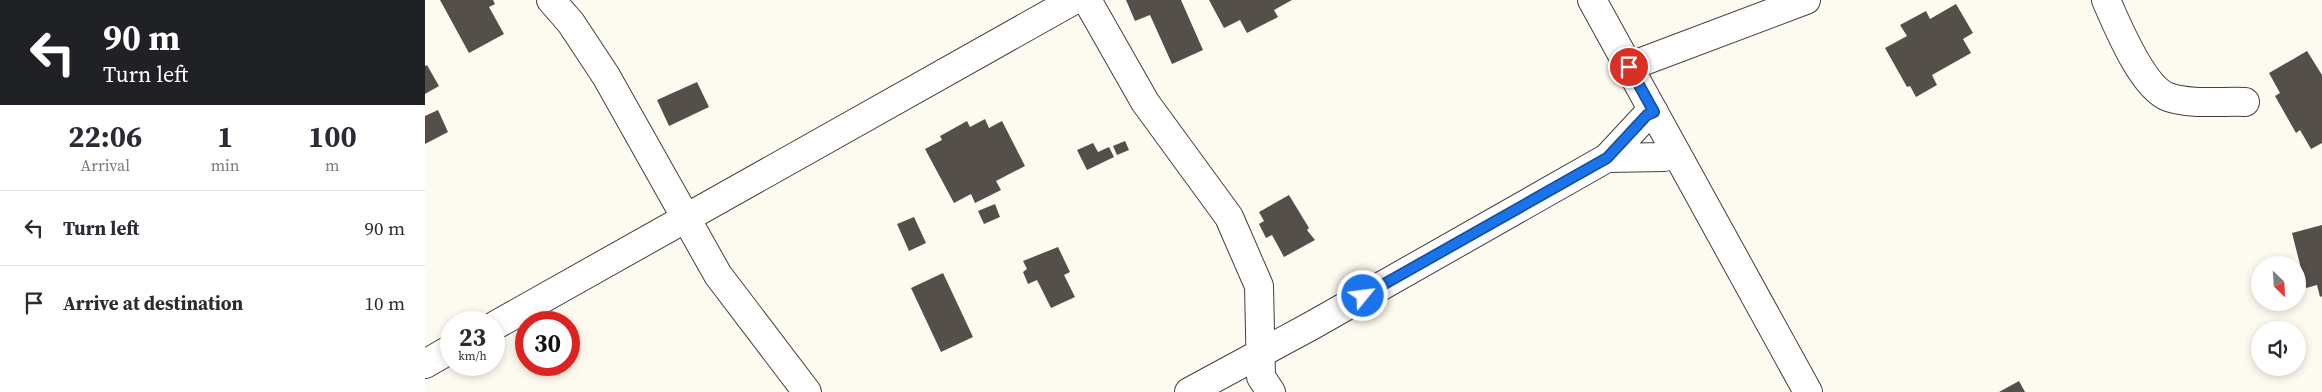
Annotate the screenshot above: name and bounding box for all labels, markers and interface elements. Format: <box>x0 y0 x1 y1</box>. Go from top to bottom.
text: 90 m <box>103 14 180 62</box>
icon: left <box>20 20 85 85</box>
pin <box>1608 46 1650 88</box>
icon: arrive <box>1615 53 1643 81</box>
text: Turn left <box>103 59 188 89</box>
text: 22:06 <box>68 116 142 157</box>
text: 1 <box>217 116 233 157</box>
text: 100 <box>308 116 357 157</box>
text: Arrival <box>81 154 130 176</box>
text: min <box>211 154 240 176</box>
text: m <box>325 154 339 176</box>
icon: left <box>20 214 48 242</box>
text: Turn left <box>63 215 139 241</box>
text: 90 m <box>364 215 405 241</box>
north arrow <box>2251 256 2306 311</box>
map controls <box>2251 256 2306 376</box>
position arrow <box>1336 269 1388 321</box>
icon: arrive <box>20 289 48 317</box>
text: Arrive at destination <box>63 290 243 316</box>
text: 10 m <box>364 290 405 316</box>
speed limit sign: 30 <box>515 311 580 376</box>
text: 23 <box>459 320 486 354</box>
button: sound <box>2251 321 2306 376</box>
text: km/h <box>458 348 487 364</box>

